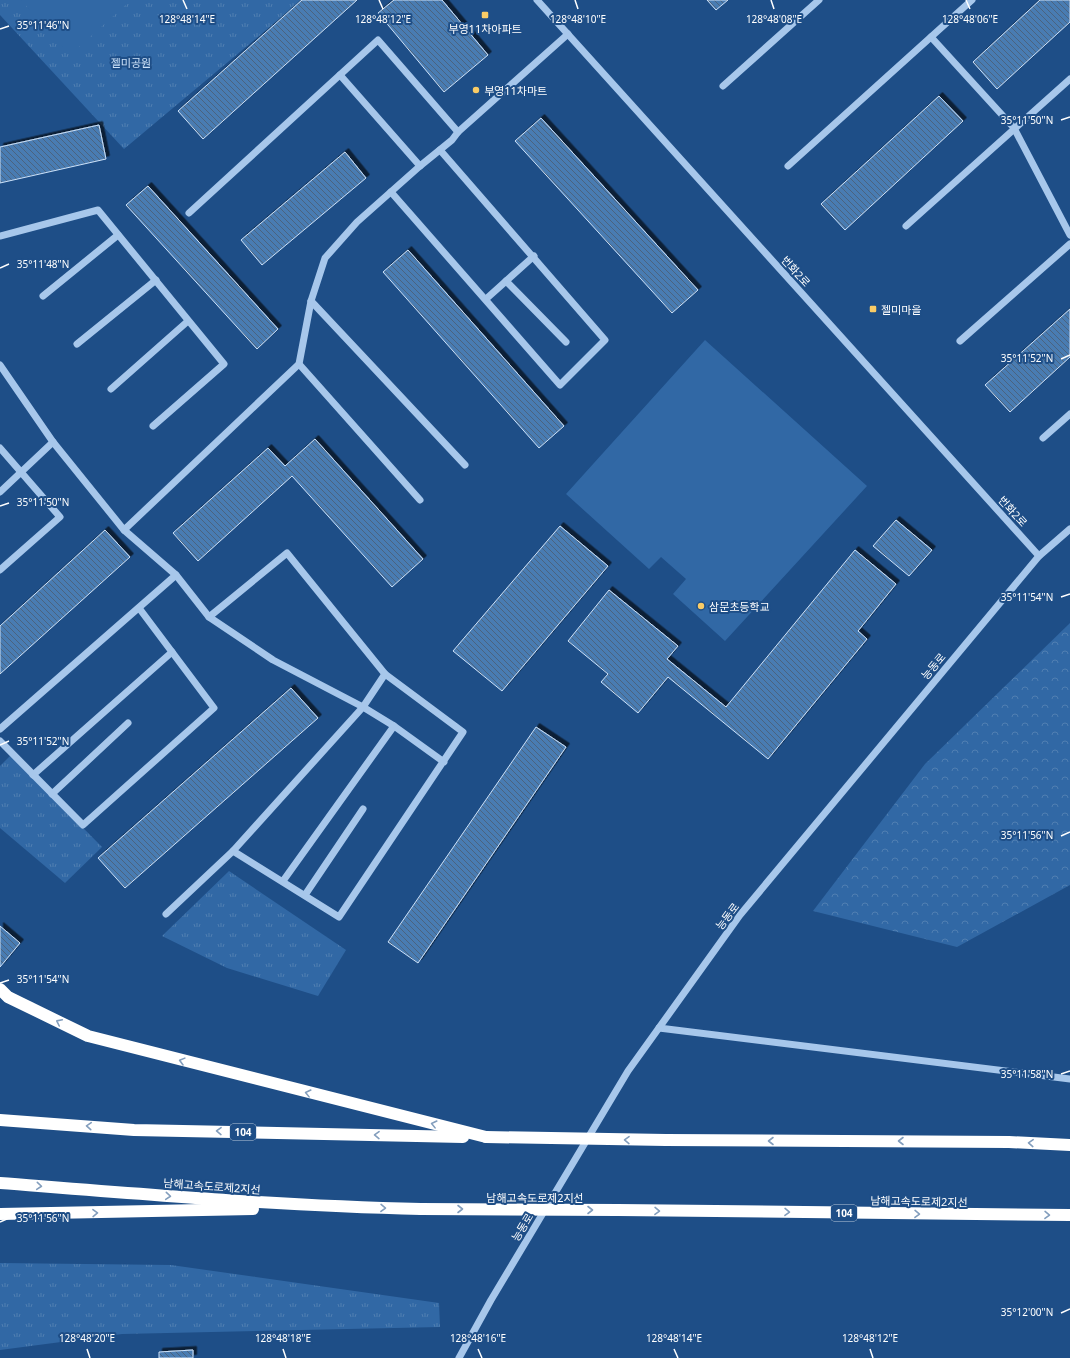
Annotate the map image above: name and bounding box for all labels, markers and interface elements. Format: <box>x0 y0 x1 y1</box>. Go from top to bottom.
marker: 부영11차아파트 <box>480 10 490 20</box>
text: 128°48'14"E <box>159 12 215 26</box>
text: 128°48'12"E <box>355 12 411 26</box>
text: 128°48'10"E <box>550 12 606 26</box>
text: 128°48'08"E <box>746 12 802 26</box>
text: 128°48'06"E <box>942 12 998 26</box>
text: 35°11'46"N <box>17 18 69 32</box>
place label: 부영11차아파트 <box>448 21 522 36</box>
park label: 젤미공원 <box>111 55 151 70</box>
place label: 부영11차마트 <box>484 83 547 98</box>
marker: 부영11차마트 <box>471 85 481 95</box>
text: 35°11'50"N <box>1001 113 1053 127</box>
street label: 번화2로 <box>778 252 814 290</box>
text: 35°11'48"N <box>17 257 69 271</box>
place label: 젤미마을 <box>881 302 921 317</box>
marker: 젤미마을 <box>868 304 878 314</box>
text: 35°11'52"N <box>1001 351 1053 365</box>
street label: 번화2로 <box>995 492 1031 530</box>
text: 35°11'50"N <box>17 495 69 509</box>
text: 35°11'54"N <box>1001 590 1053 604</box>
place label: 삼문초등학교 <box>709 599 770 614</box>
marker: 삼문초등학교 <box>696 601 706 611</box>
street label: 능동로 <box>917 650 949 682</box>
text: 35°11'52"N <box>17 734 69 748</box>
text: 35°11'56"N <box>1001 828 1053 842</box>
street label: 능동로 <box>712 899 742 933</box>
text: 35°11'54"N <box>17 972 69 986</box>
one-way arrow <box>56 1019 63 1027</box>
one-way arrow <box>179 1058 185 1066</box>
text: 35°11'58"N <box>1001 1067 1053 1081</box>
one-way arrow <box>305 1089 312 1098</box>
one-way arrow <box>431 1121 438 1129</box>
one-way arrow <box>86 1122 92 1131</box>
road number: 104 <box>230 1124 256 1140</box>
one-way arrow <box>216 1127 222 1136</box>
one-way arrow <box>374 1131 380 1139</box>
one-way arrow <box>624 1136 630 1144</box>
one-way arrow <box>768 1137 774 1145</box>
one-way arrow <box>898 1137 904 1145</box>
one-way arrow <box>1028 1139 1034 1147</box>
street label: 남해고속도로제2지선 <box>163 1175 261 1197</box>
one-way arrow <box>36 1181 42 1190</box>
street label: 남해고속도로제2지선 <box>486 1190 584 1205</box>
one-way arrow <box>165 1191 171 1200</box>
street label: 남해고속도로제2지선 <box>870 1193 968 1209</box>
one-way arrow <box>380 1204 386 1212</box>
one-way arrow <box>457 1205 463 1213</box>
road number: 104 <box>831 1205 857 1221</box>
one-way arrow <box>587 1206 593 1214</box>
one-way arrow <box>654 1207 660 1215</box>
one-way arrow <box>92 1208 98 1217</box>
one-way arrow <box>784 1208 790 1216</box>
street label: 능동로 <box>508 1210 536 1244</box>
one-way arrow <box>914 1210 920 1218</box>
text: 35°11'56"N <box>17 1211 69 1225</box>
one-way arrow <box>1044 1211 1050 1219</box>
text: 35°12'00"N <box>1001 1305 1053 1319</box>
text: 128°48'20"E <box>59 1331 115 1345</box>
text: 128°48'18"E <box>255 1331 311 1345</box>
text: 128°48'16"E <box>450 1331 506 1345</box>
text: 128°48'14"E <box>646 1331 702 1345</box>
text: 128°48'12"E <box>842 1331 898 1345</box>

